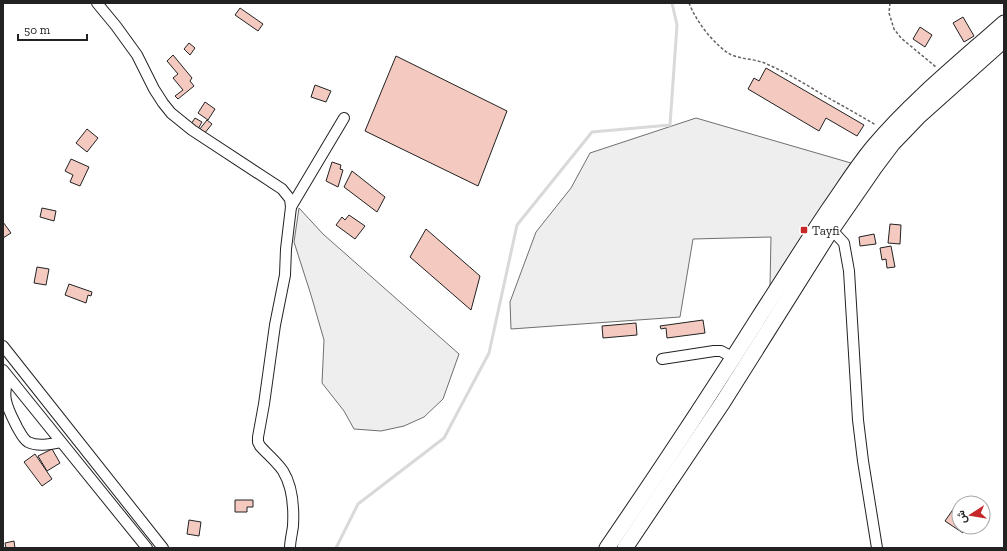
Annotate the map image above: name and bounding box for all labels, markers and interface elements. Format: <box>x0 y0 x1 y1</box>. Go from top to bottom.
scale bar <box>18 16 87 42</box>
text: 50 m <box>24 23 51 37</box>
place label: Tayfi <box>812 223 840 238</box>
marker: Tayfi <box>799 225 809 235</box>
north arrow <box>951 495 991 535</box>
text: ش <box>954 509 969 525</box>

